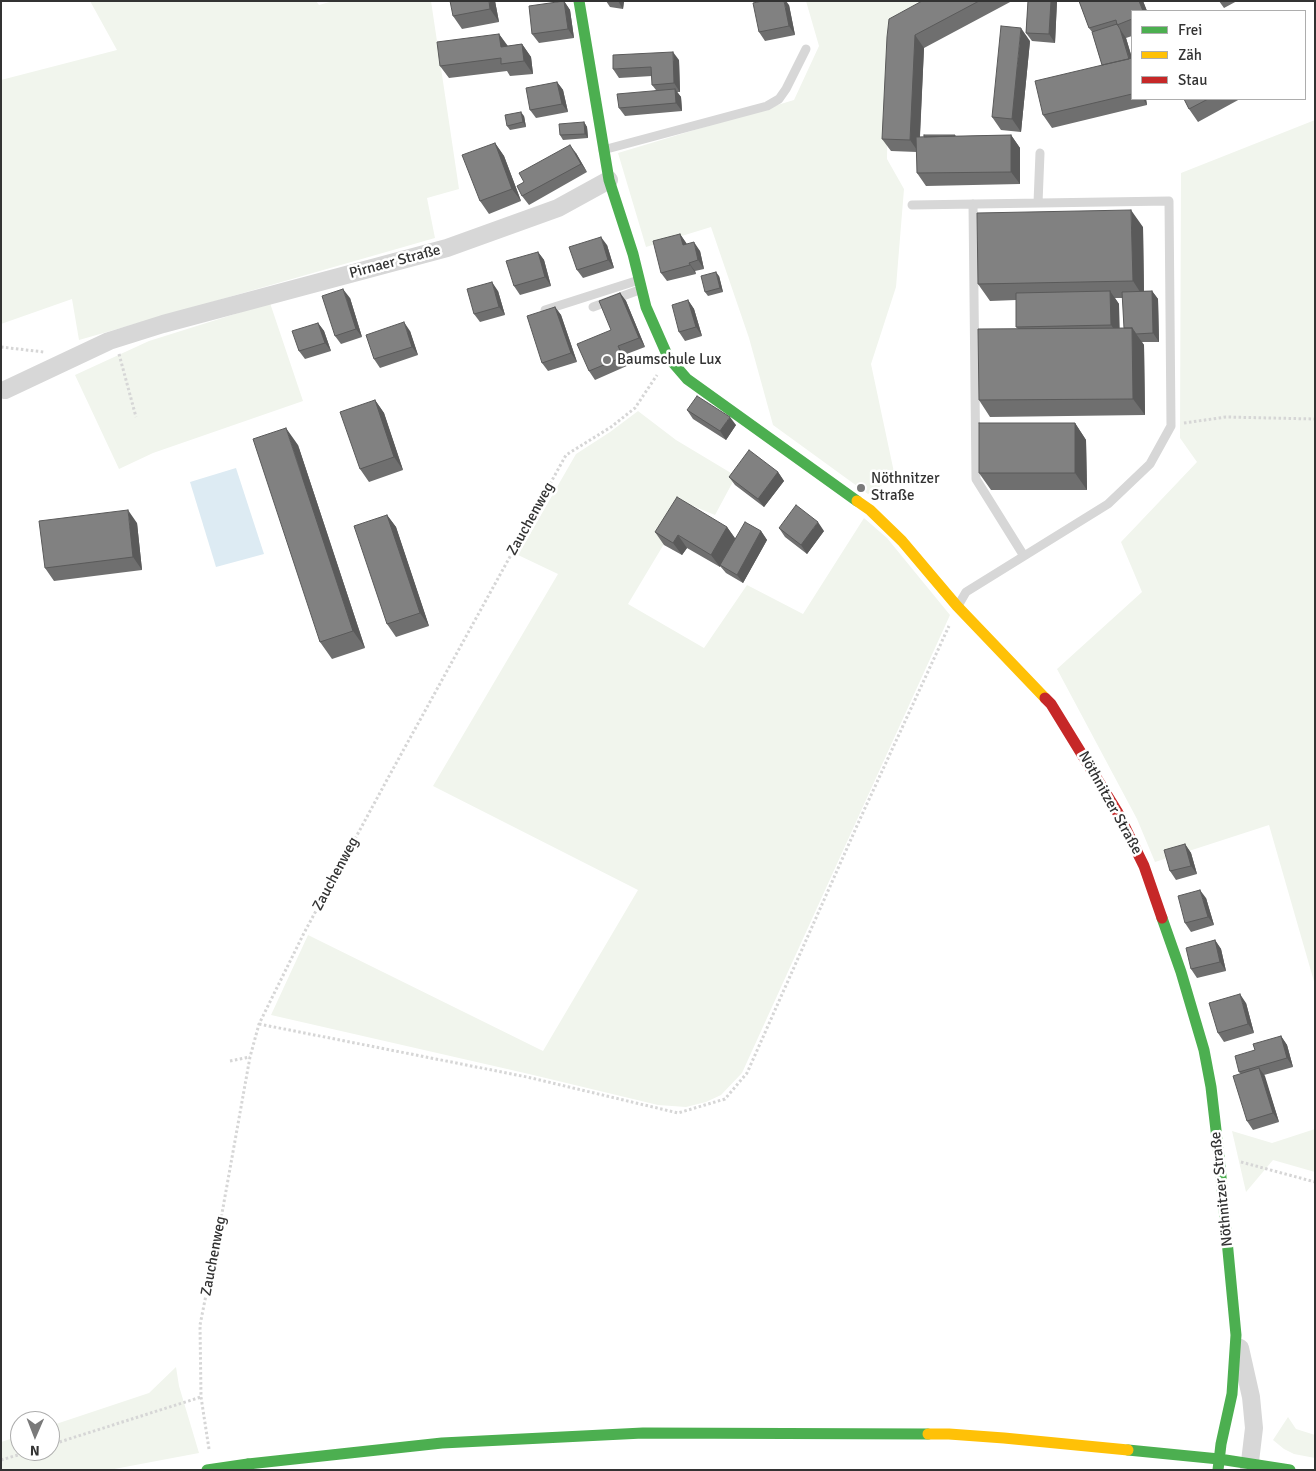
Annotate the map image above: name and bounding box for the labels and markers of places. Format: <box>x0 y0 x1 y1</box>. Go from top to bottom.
place label: Baumschule Lux <box>617 351 721 369</box>
marker: Baumschule Lux <box>601 354 613 366</box>
place label: Nöthnitzer Straße <box>871 470 939 505</box>
marker: Nöthnitzer Straße <box>855 482 867 494</box>

